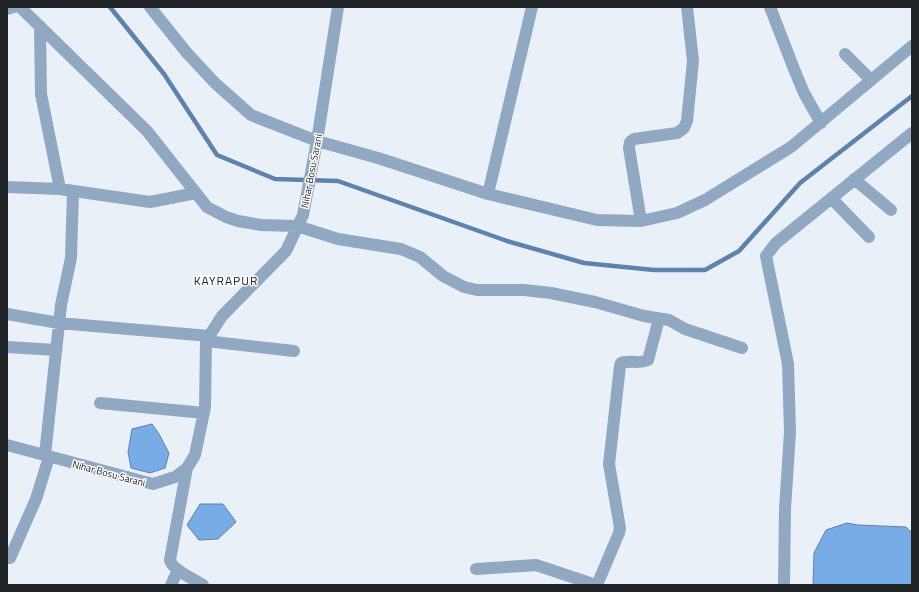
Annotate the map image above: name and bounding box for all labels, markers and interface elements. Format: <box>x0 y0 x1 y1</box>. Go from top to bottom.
street label: Nihar Bosu Sarani <box>297 133 326 209</box>
district label: KAYRAPUR <box>194 271 258 290</box>
street label: Nihar Bosu Sarani <box>71 457 147 490</box>

